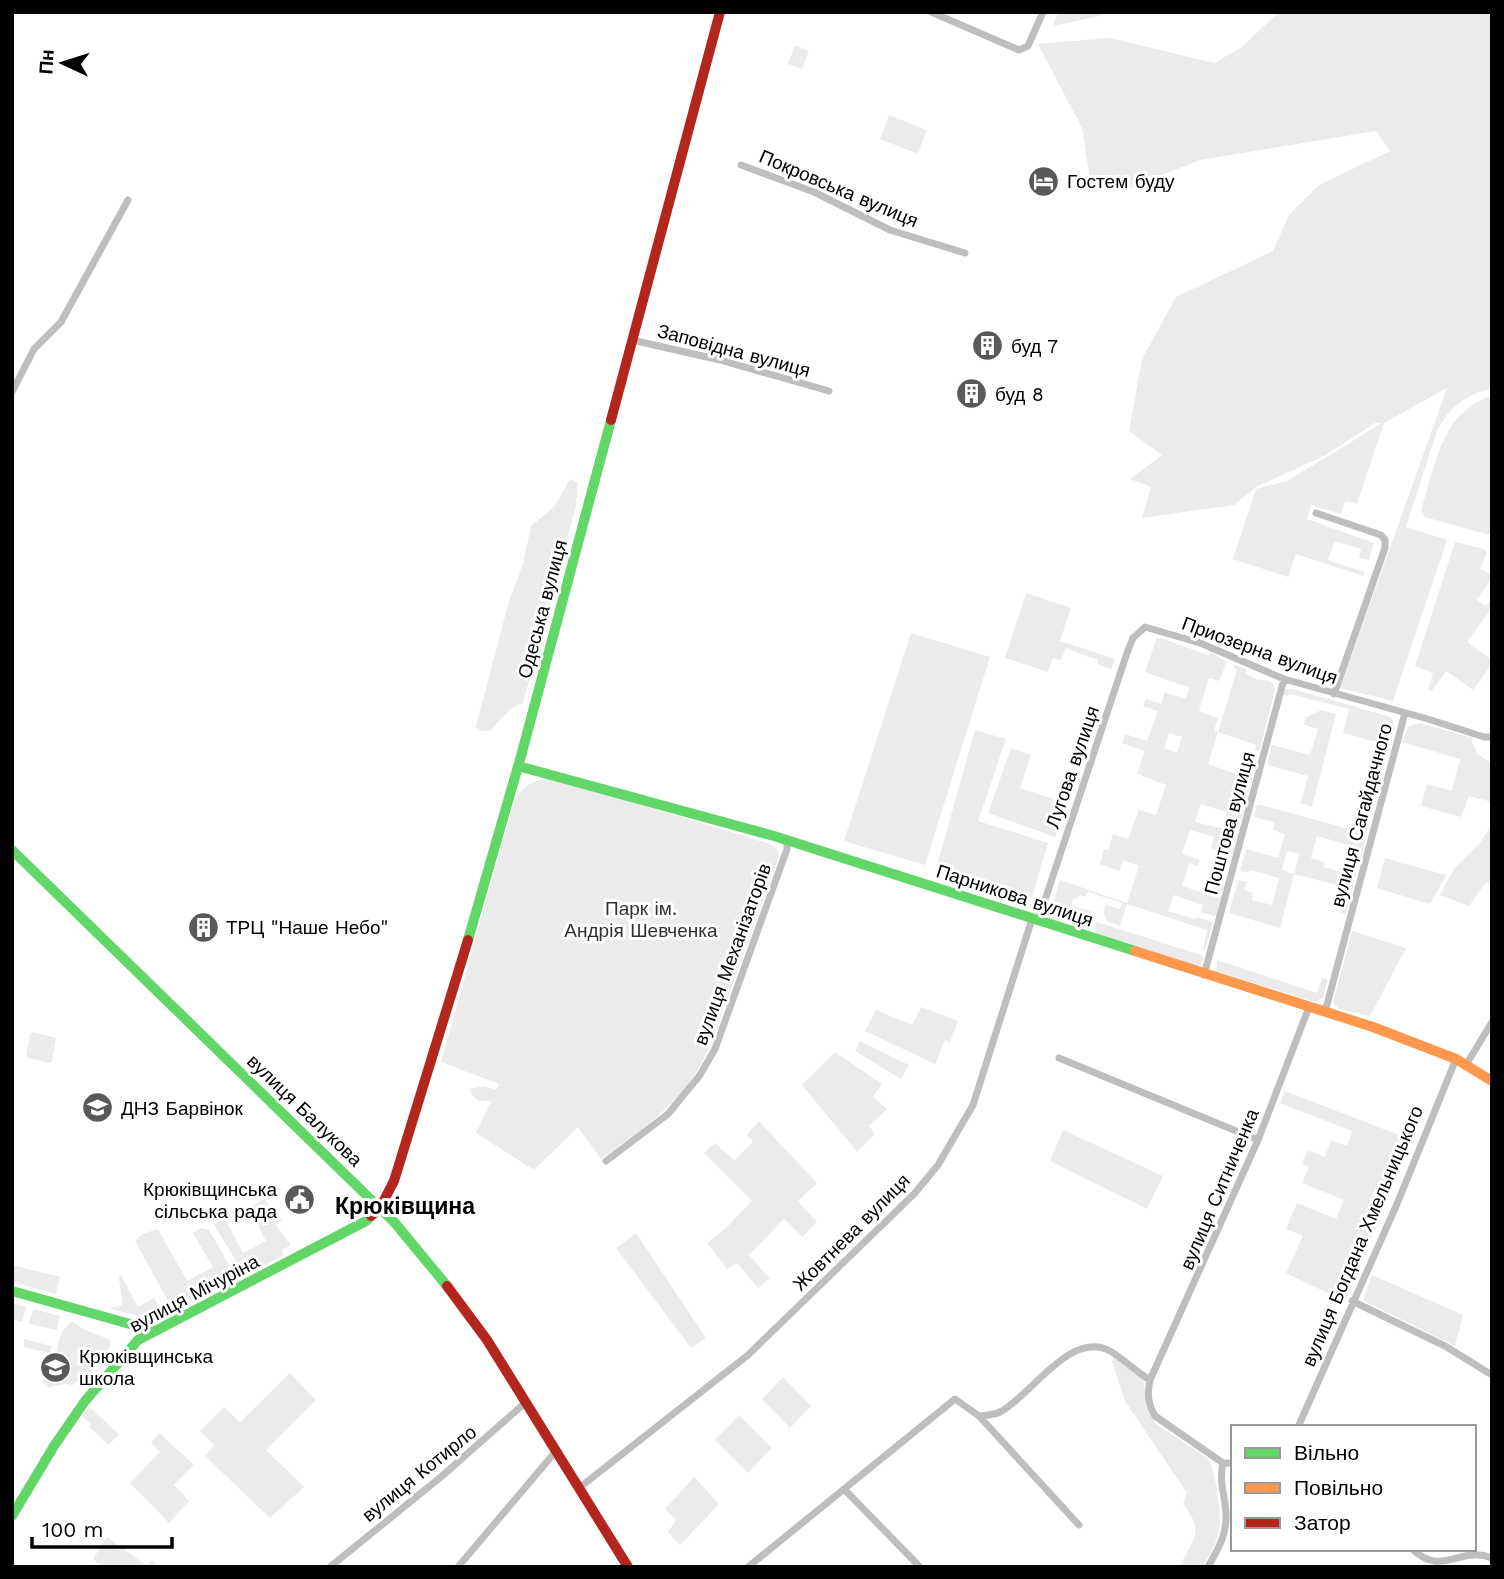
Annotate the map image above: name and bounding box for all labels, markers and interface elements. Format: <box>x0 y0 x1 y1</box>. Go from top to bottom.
north arrow <box>28 28 98 98</box>
text: Пн <box>34 49 59 75</box>
street label: Покровська вулиця <box>756 145 922 232</box>
hotel icon: Гостем буду <box>1027 164 1061 198</box>
place label: Гостем буду <box>1067 170 1175 193</box>
street label: Заповідна вулиця <box>655 319 813 382</box>
building icon: буд 7 <box>971 329 1005 363</box>
place label: буд 7 <box>1011 335 1058 358</box>
building icon: буд 8 <box>955 377 989 411</box>
place label: буд 8 <box>995 383 1044 406</box>
street label: Одеська вулиця <box>513 537 572 681</box>
street label: Приозерна вулиця <box>1179 612 1341 689</box>
street label: Лугова вулиця <box>1041 703 1104 831</box>
street label: вулиця Сагайдачного <box>1326 721 1397 910</box>
street label: Поштова вулиця <box>1199 749 1260 897</box>
street label: Парникова вулиця <box>934 859 1096 932</box>
street label: вулиця Механізаторів <box>689 860 776 1048</box>
park label: Парк ім. Андрія Шевченка <box>564 897 718 942</box>
building icon: ТРЦ "Наше Небо" <box>186 910 220 944</box>
place label: ТРЦ "Наше Небо" <box>226 916 388 939</box>
street label: вулиця Балукова <box>242 1050 367 1171</box>
school or university icon: ДНЗ Барвінок <box>81 1091 115 1125</box>
place label: ДНЗ Барвінок <box>121 1097 244 1120</box>
street label: вулиця Богдана Хмельницького <box>1297 1102 1428 1370</box>
street label: вулиця Ситниченка <box>1175 1105 1264 1273</box>
street label: Жовтнева вулиця <box>788 1169 915 1296</box>
place label: Крюківщинська сільська рада <box>143 1178 277 1223</box>
public building icon: Крюківщинська сільська рада <box>283 1183 317 1217</box>
district label: Крюківщина <box>335 1193 475 1220</box>
street label: вулиця Мічуріна <box>126 1249 263 1337</box>
place label: Крюківщинська школа <box>79 1345 213 1390</box>
school or university icon: Крюківщинська школа <box>39 1350 73 1384</box>
street label: вулиця Котирло <box>358 1420 481 1527</box>
legend <box>1231 1425 1476 1551</box>
text: Вільно <box>1294 1440 1359 1465</box>
text: Повільно <box>1294 1475 1383 1500</box>
scale bar <box>32 1506 172 1550</box>
text: Затор <box>1294 1510 1351 1535</box>
text: 100 m <box>42 1517 104 1542</box>

